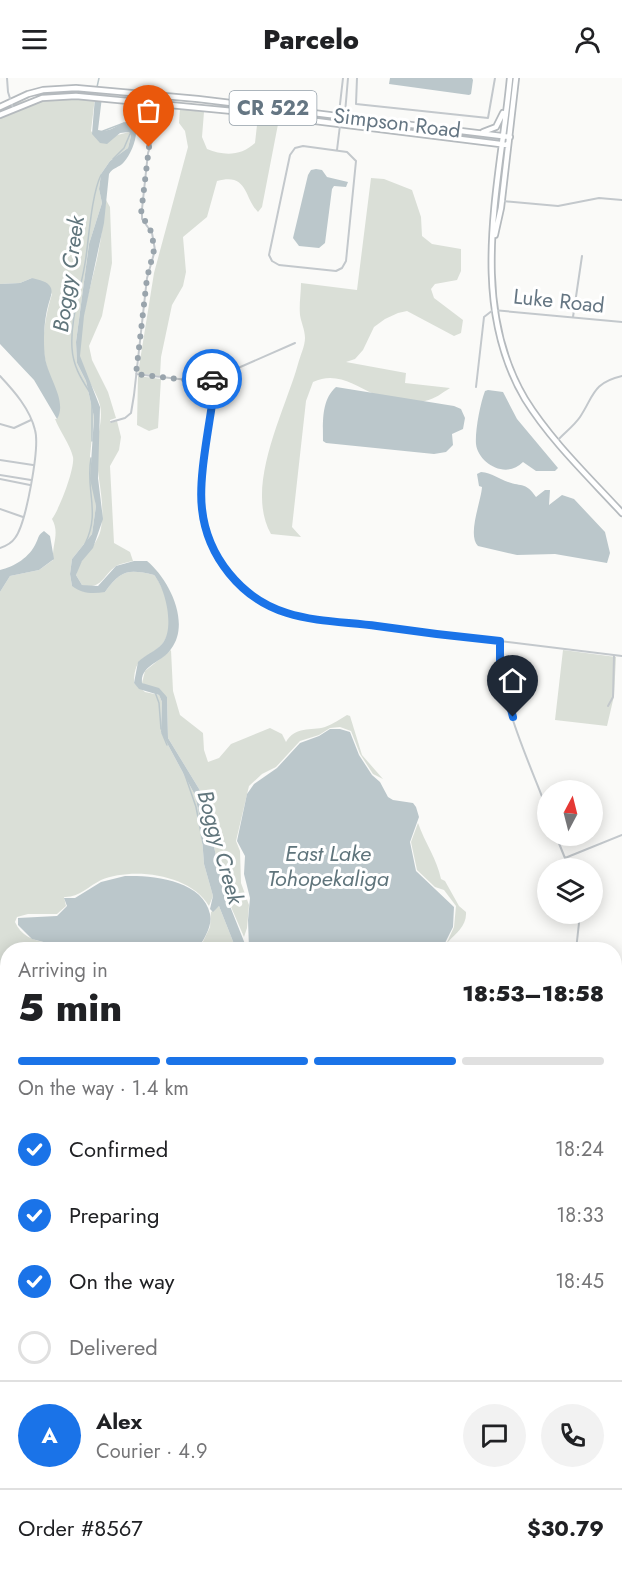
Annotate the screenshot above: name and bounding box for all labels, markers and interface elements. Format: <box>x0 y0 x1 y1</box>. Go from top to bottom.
text: Parcelo <box>263 20 359 59</box>
icon: menu <box>18 23 51 56</box>
icon: person <box>571 23 604 56</box>
pin <box>123 85 174 147</box>
road number: CR 522 <box>230 91 316 125</box>
icon: bag <box>132 94 165 127</box>
street label: Simpson Road <box>332 100 462 146</box>
water label: Boggy Creek <box>44 212 92 334</box>
street label: Luke Road <box>512 281 606 321</box>
courier <box>182 349 242 409</box>
icon: car <box>196 363 229 396</box>
pin <box>487 655 538 717</box>
icon: home <box>496 664 529 697</box>
north arrow <box>537 780 603 846</box>
map controls <box>537 780 603 924</box>
water label: Boggy Creek <box>190 786 253 909</box>
water label: East Lake Tohopekaliga <box>267 837 389 894</box>
button: layers <box>537 858 603 924</box>
text: Arriving in <box>18 956 108 985</box>
text: 18:53–18:58 <box>462 977 604 1009</box>
text: 5 min <box>18 979 122 1036</box>
text: On the way · 1.4 km <box>18 1074 189 1103</box>
icon: check <box>18 1133 51 1166</box>
text: Confirmed <box>69 1133 168 1165</box>
text: 18:24 <box>555 1135 604 1164</box>
icon: check <box>18 1199 51 1232</box>
text: Preparing <box>69 1199 160 1231</box>
text: 18:33 <box>556 1201 604 1230</box>
icon: check <box>18 1265 51 1298</box>
text: On the way <box>69 1265 174 1297</box>
text: 18:45 <box>555 1267 604 1296</box>
text: Delivered <box>69 1331 158 1363</box>
button: chat <box>463 1404 526 1467</box>
button: phone <box>541 1404 604 1467</box>
text: Alex <box>96 1405 142 1437</box>
text: A <box>41 1419 58 1451</box>
text: Courier · 4.9 <box>96 1437 208 1466</box>
text: Order #8567 <box>18 1512 143 1544</box>
text: $30.79 <box>527 1512 604 1544</box>

